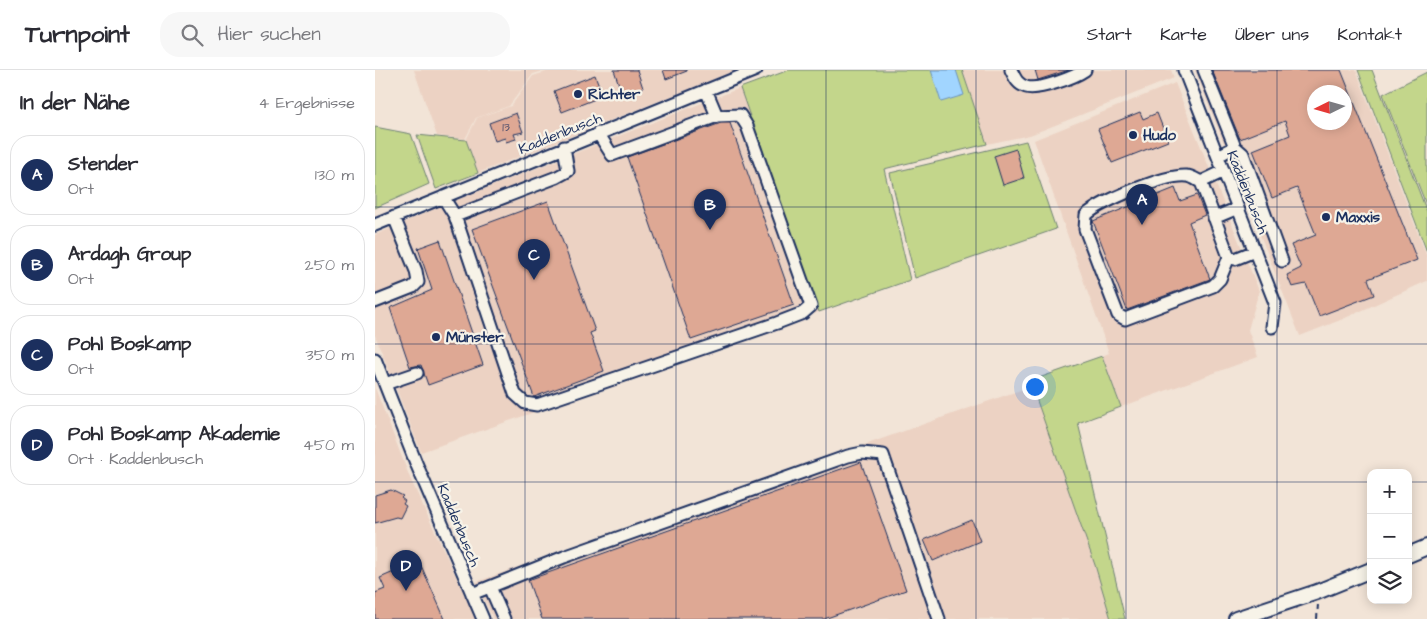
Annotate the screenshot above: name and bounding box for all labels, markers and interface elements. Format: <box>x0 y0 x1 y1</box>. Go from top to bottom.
search box <box>160 12 510 57</box>
text: Turnpoint <box>25 18 130 52</box>
icon: search <box>178 21 206 49</box>
text: Hier suchen <box>218 21 321 48</box>
text: Start <box>1087 22 1132 47</box>
text: Karte <box>1160 22 1207 47</box>
text: Über uns <box>1235 22 1309 47</box>
text: Kontakt <box>1337 22 1402 47</box>
place label: Richter <box>588 84 641 105</box>
north arrow <box>1307 85 1352 130</box>
text: In der Nähe <box>20 88 130 117</box>
marker: Richter <box>572 88 584 100</box>
text: 4 Ergebnisse <box>258 92 355 114</box>
street label: Kaddenbusch <box>515 107 606 160</box>
house number: 13 <box>502 119 510 136</box>
place label: Hudo <box>1143 125 1176 146</box>
marker: Hudo <box>1127 129 1139 141</box>
street label: Kaddenbusch <box>1221 147 1274 238</box>
text: Stender <box>68 151 138 178</box>
text: A <box>32 164 42 186</box>
text: 130 m <box>315 164 354 186</box>
text: Ort <box>68 178 94 200</box>
pin: A <box>1126 184 1158 225</box>
pin: B <box>694 189 726 230</box>
place label: Maxxis <box>1336 207 1380 228</box>
marker: Maxxis <box>1320 211 1332 223</box>
pin: C <box>518 239 550 280</box>
text: Ardagh Group <box>68 241 191 268</box>
text: B <box>31 254 43 276</box>
text: 250 m <box>305 254 354 276</box>
text: Ort <box>68 268 94 290</box>
place label: Münster <box>446 327 504 348</box>
text: Pohl Boskamp <box>68 331 191 358</box>
marker: Münster <box>430 331 442 343</box>
text: C <box>31 344 43 366</box>
text: 350 m <box>306 344 354 366</box>
text: Ort <box>68 358 94 380</box>
your location <box>1022 374 1048 400</box>
text: Pohl Boskamp Akademie <box>68 421 280 448</box>
text: D <box>32 434 42 456</box>
text: 450 m <box>303 434 354 456</box>
text: Ort · Kaddenbusch <box>68 448 203 470</box>
map controls <box>1367 469 1412 604</box>
button: + <box>1367 469 1412 514</box>
street label: Kaddenbusch <box>432 480 486 570</box>
button: − <box>1367 514 1412 559</box>
pin: D <box>390 550 422 591</box>
button: layers <box>1367 559 1412 604</box>

